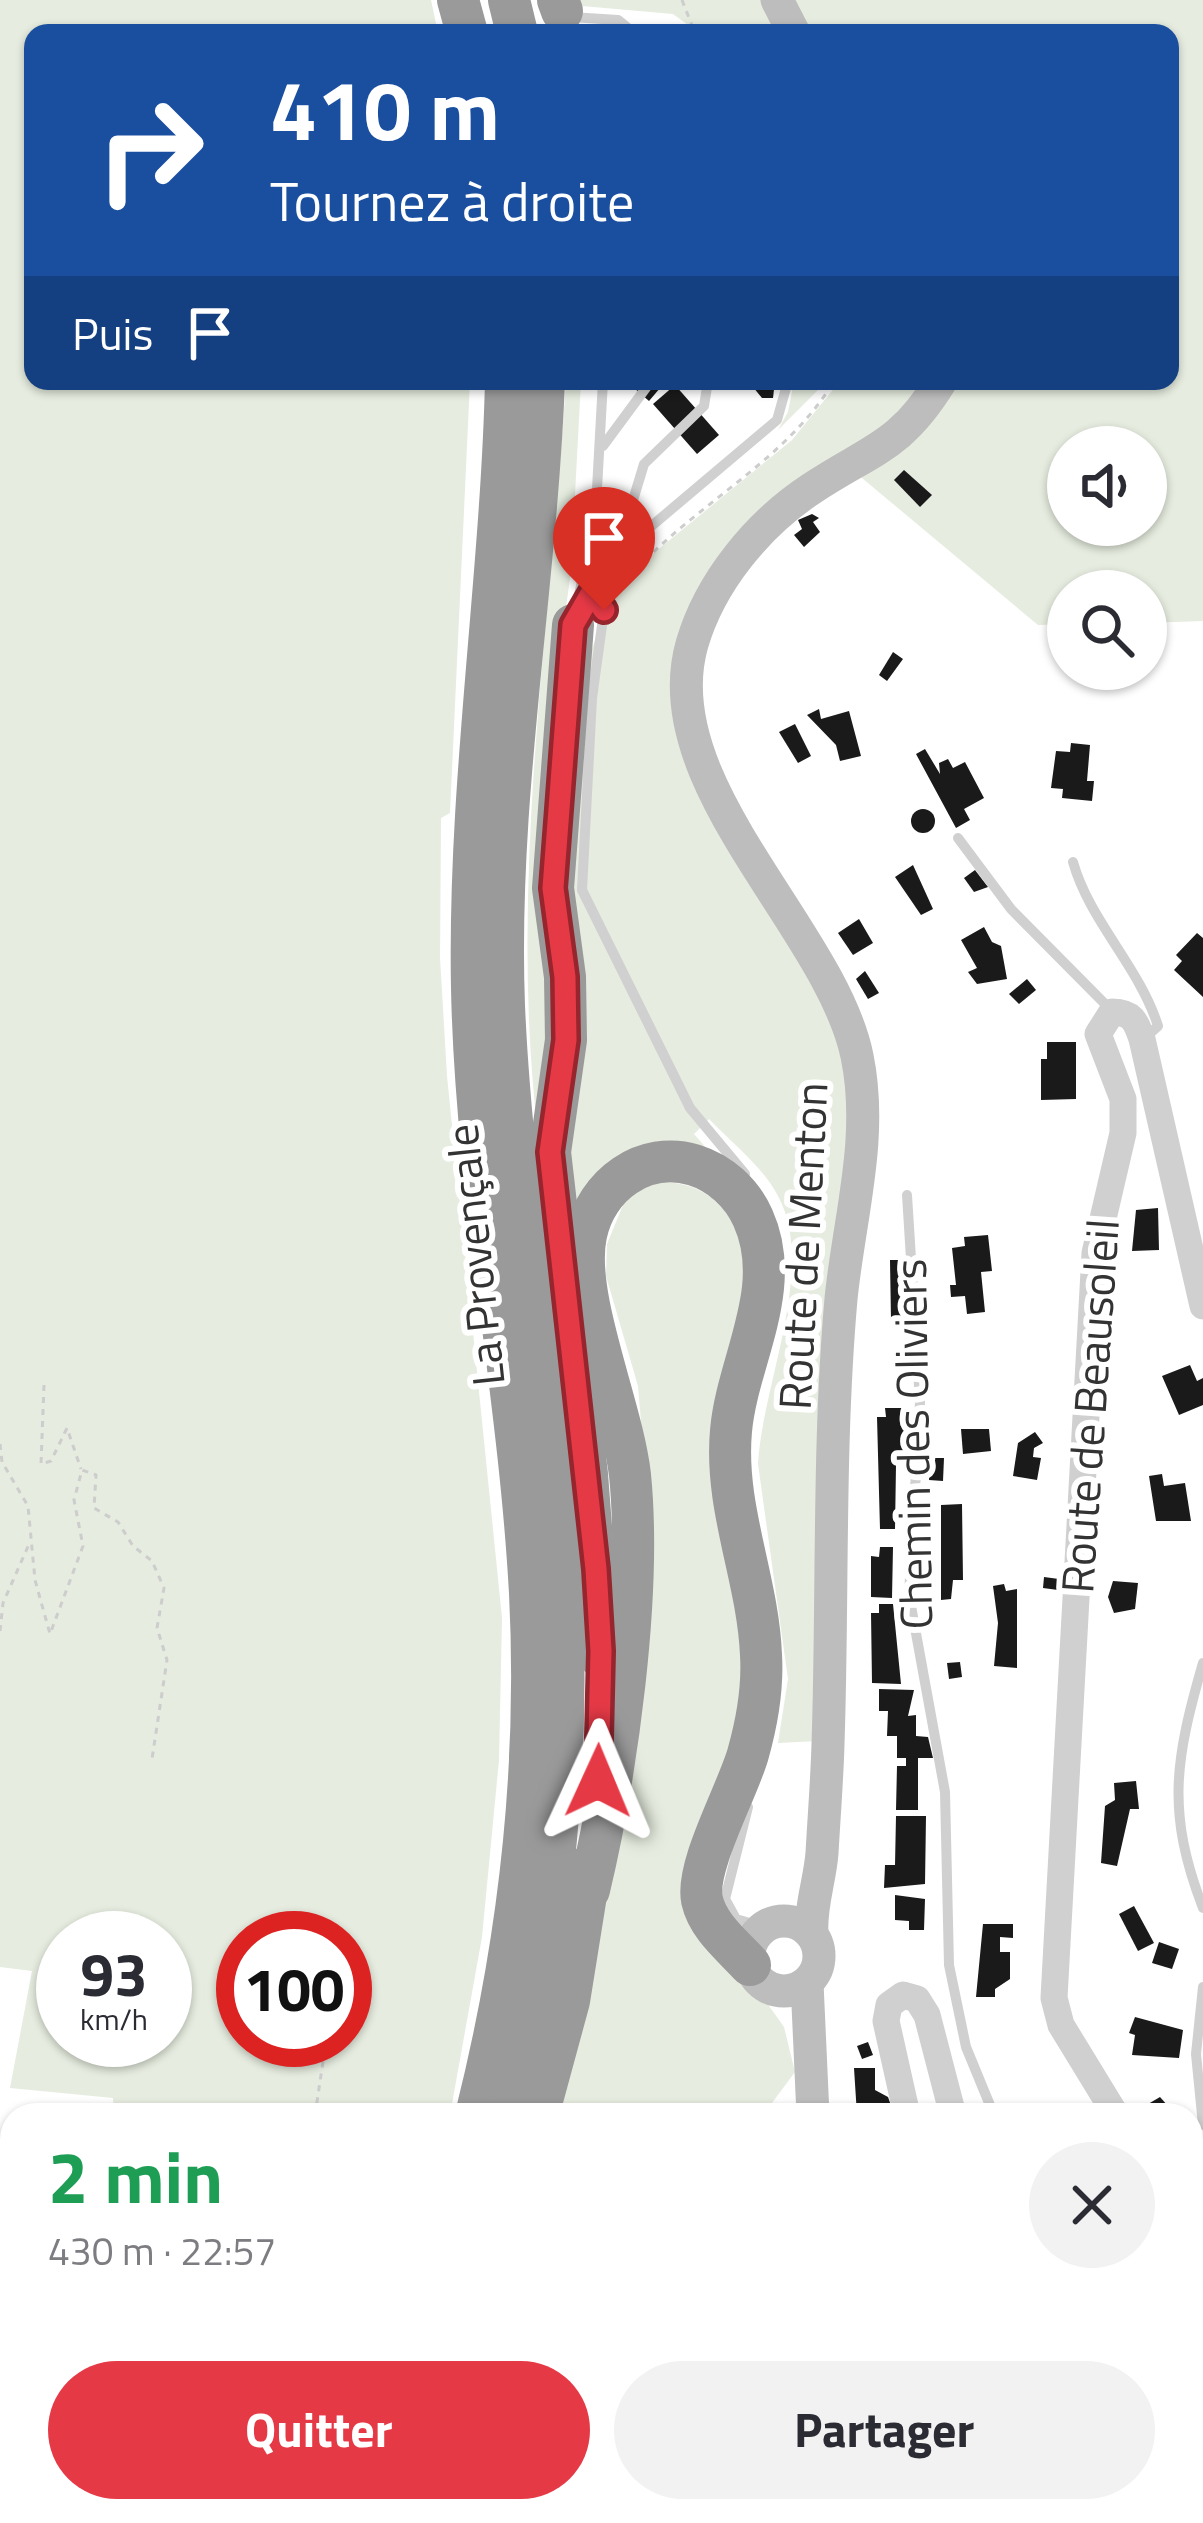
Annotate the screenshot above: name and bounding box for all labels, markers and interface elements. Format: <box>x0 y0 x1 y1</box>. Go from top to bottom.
text: 410 m <box>270 45 500 173</box>
icon: right <box>72 72 228 228</box>
text: Tournez à droite <box>270 160 634 242</box>
text: Puis <box>72 299 153 367</box>
icon: arrive <box>177 300 243 366</box>
map controls <box>1047 426 1167 690</box>
button: sound <box>1047 426 1167 546</box>
pin <box>553 487 655 610</box>
icon: arrive <box>571 505 637 571</box>
button: search <box>1047 570 1167 690</box>
street label: Route de Menton <box>759 1080 845 1411</box>
street label: La Provençale <box>426 1121 522 1389</box>
street label: Route de Beausoleil <box>1042 1217 1136 1595</box>
street label: Chemin des Oliviers <box>875 1258 949 1630</box>
position arrow <box>535 1718 661 1844</box>
speed limit sign: 100 <box>216 1911 372 2067</box>
text: 93 <box>80 1928 148 2019</box>
text: km/h <box>80 1996 148 2042</box>
text: 2 min <box>48 2121 223 2231</box>
button: close <box>1029 2142 1155 2268</box>
text: 430 m · 22:57 <box>48 2221 276 2280</box>
button: Quitter <box>48 2361 590 2499</box>
button: Partager <box>614 2361 1155 2499</box>

